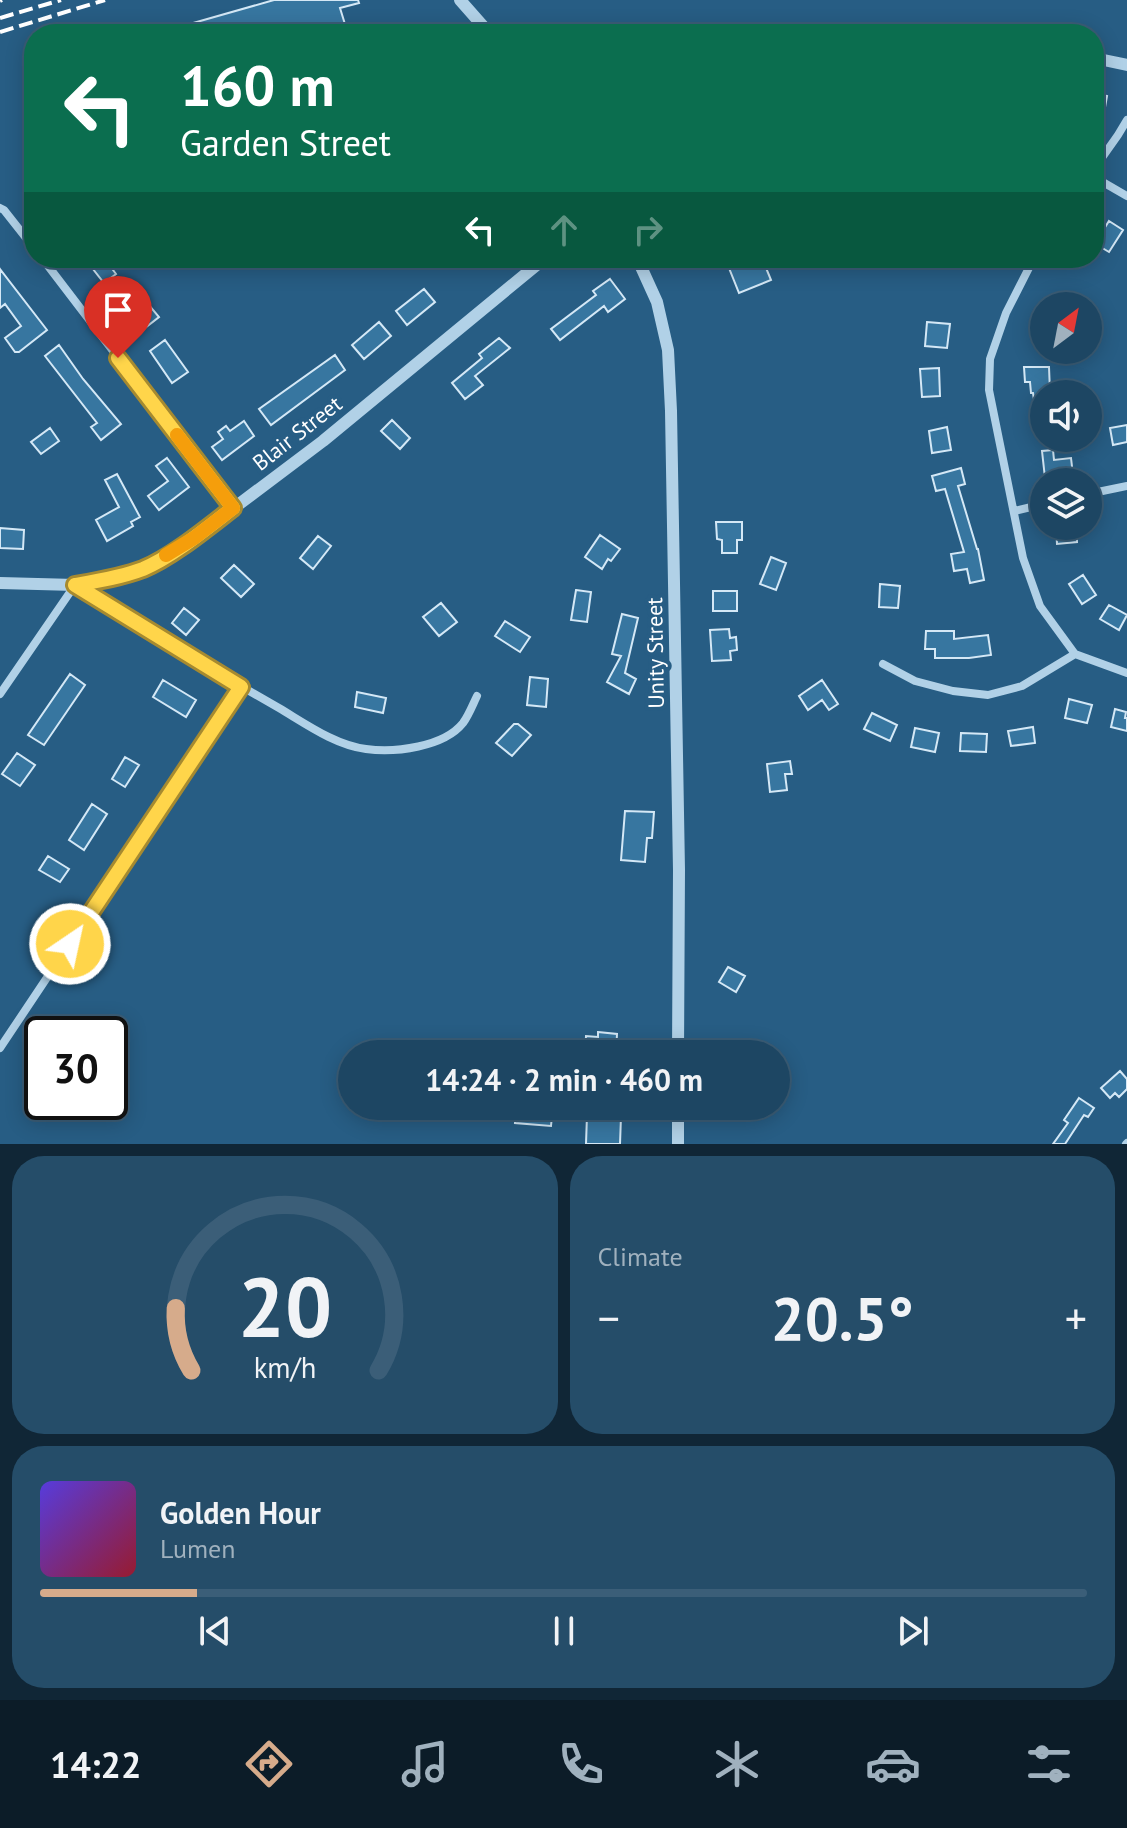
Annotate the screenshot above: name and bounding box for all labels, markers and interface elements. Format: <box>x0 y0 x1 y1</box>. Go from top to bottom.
text: 160 m <box>180 49 335 121</box>
icon: left <box>48 56 152 160</box>
text: Garden Street <box>180 119 391 166</box>
icon: left <box>458 208 502 252</box>
icon: ahead <box>542 208 586 252</box>
icon: right <box>626 208 670 252</box>
pin <box>84 276 152 358</box>
icon: arrive <box>96 288 140 332</box>
north arrow <box>1030 292 1102 364</box>
map controls <box>1030 292 1102 540</box>
button: sound <box>1030 380 1102 452</box>
street label: Blair Street <box>247 389 348 477</box>
button: layers <box>1030 468 1102 540</box>
street label: Unity Street <box>640 597 670 709</box>
position arrow <box>28 902 112 986</box>
speed limit sign: 30 <box>24 1016 128 1120</box>
text: 14:24 · 2 min · 460 m <box>425 1060 703 1099</box>
text: Climate <box>598 1240 683 1273</box>
text: 20 <box>238 1252 332 1360</box>
text: 20.5° <box>771 1279 914 1357</box>
text: − <box>598 1289 620 1346</box>
text: + <box>1065 1289 1087 1346</box>
text: km/h <box>253 1349 316 1386</box>
text: Golden Hour <box>160 1493 321 1532</box>
text: Lumen <box>160 1532 235 1565</box>
icon: previous <box>193 1609 237 1653</box>
icon: pause <box>542 1609 586 1653</box>
icon: next <box>891 1609 935 1653</box>
icon: directions <box>241 1736 297 1792</box>
icon: music <box>397 1736 453 1792</box>
icon: phone <box>553 1736 609 1792</box>
icon: climate <box>709 1736 765 1792</box>
icon: car <box>865 1736 921 1792</box>
icon: filters <box>1021 1736 1077 1792</box>
text: 14:22 <box>50 1741 141 1788</box>

